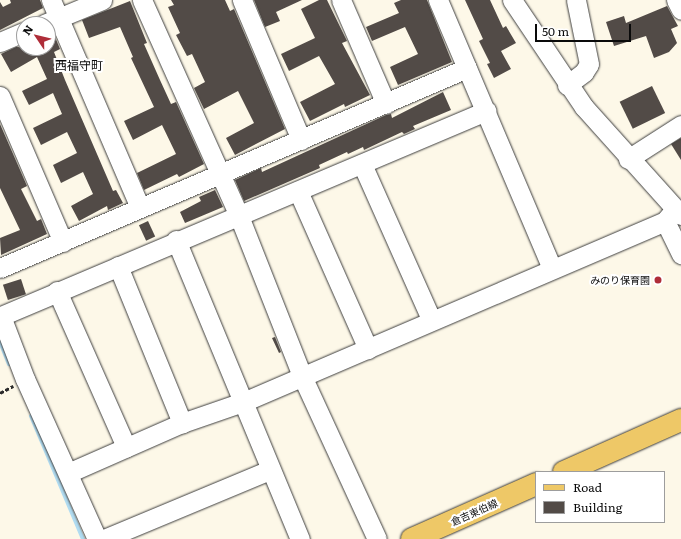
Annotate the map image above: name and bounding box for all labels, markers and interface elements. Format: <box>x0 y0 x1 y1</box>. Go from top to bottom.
north arrow <box>16 16 56 56</box>
scale bar <box>537 16 633 42</box>
text: N <box>18 21 36 38</box>
text: 50 m <box>542 22 569 40</box>
district label: 西福守町 <box>55 59 103 73</box>
place label: みのり保育園 <box>590 274 650 286</box>
marker: みのり保育園 <box>653 275 663 285</box>
legend <box>535 471 665 523</box>
text: Road <box>573 478 602 496</box>
street label: 倉吉東伯線 <box>449 496 499 528</box>
text: Building <box>573 498 622 516</box>

